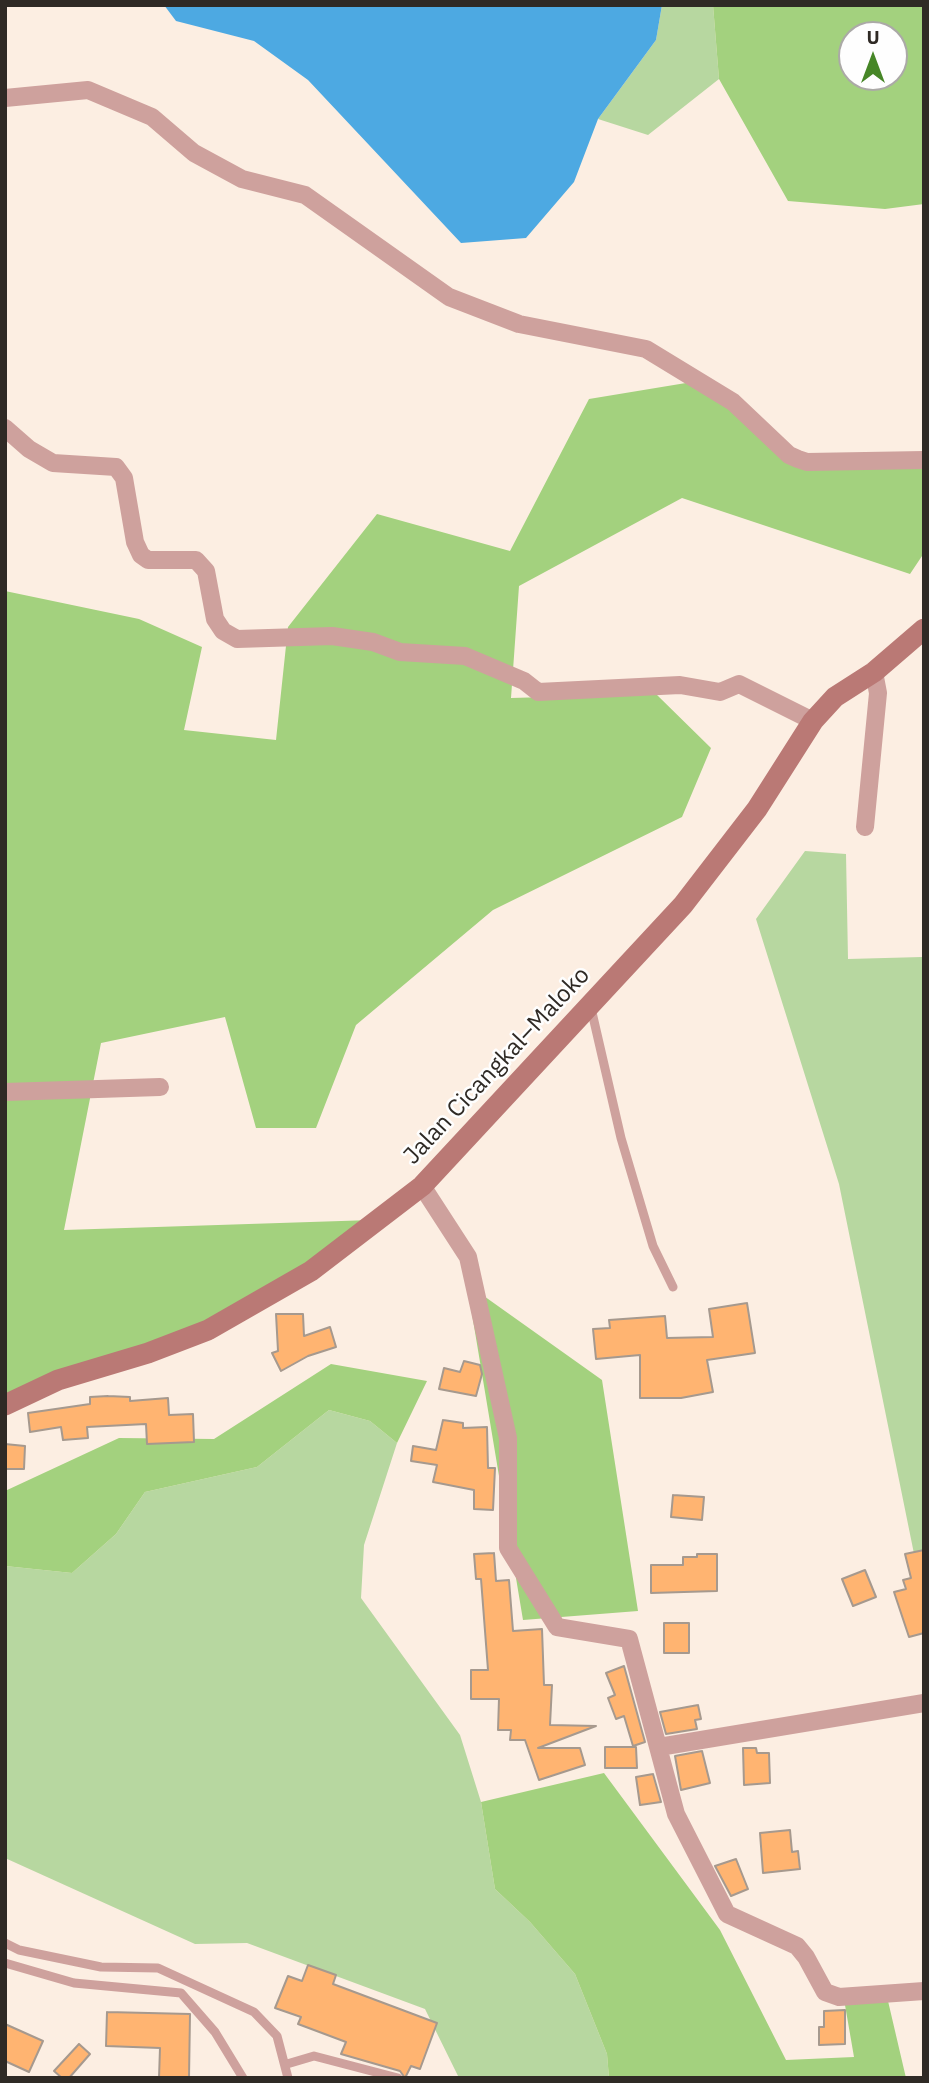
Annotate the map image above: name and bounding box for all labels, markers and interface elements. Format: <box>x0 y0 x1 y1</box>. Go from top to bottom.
north arrow <box>838 21 908 91</box>
text: U <box>866 25 880 49</box>
street label: Jalan Cicangkal–Maloko <box>398 961 596 1171</box>

